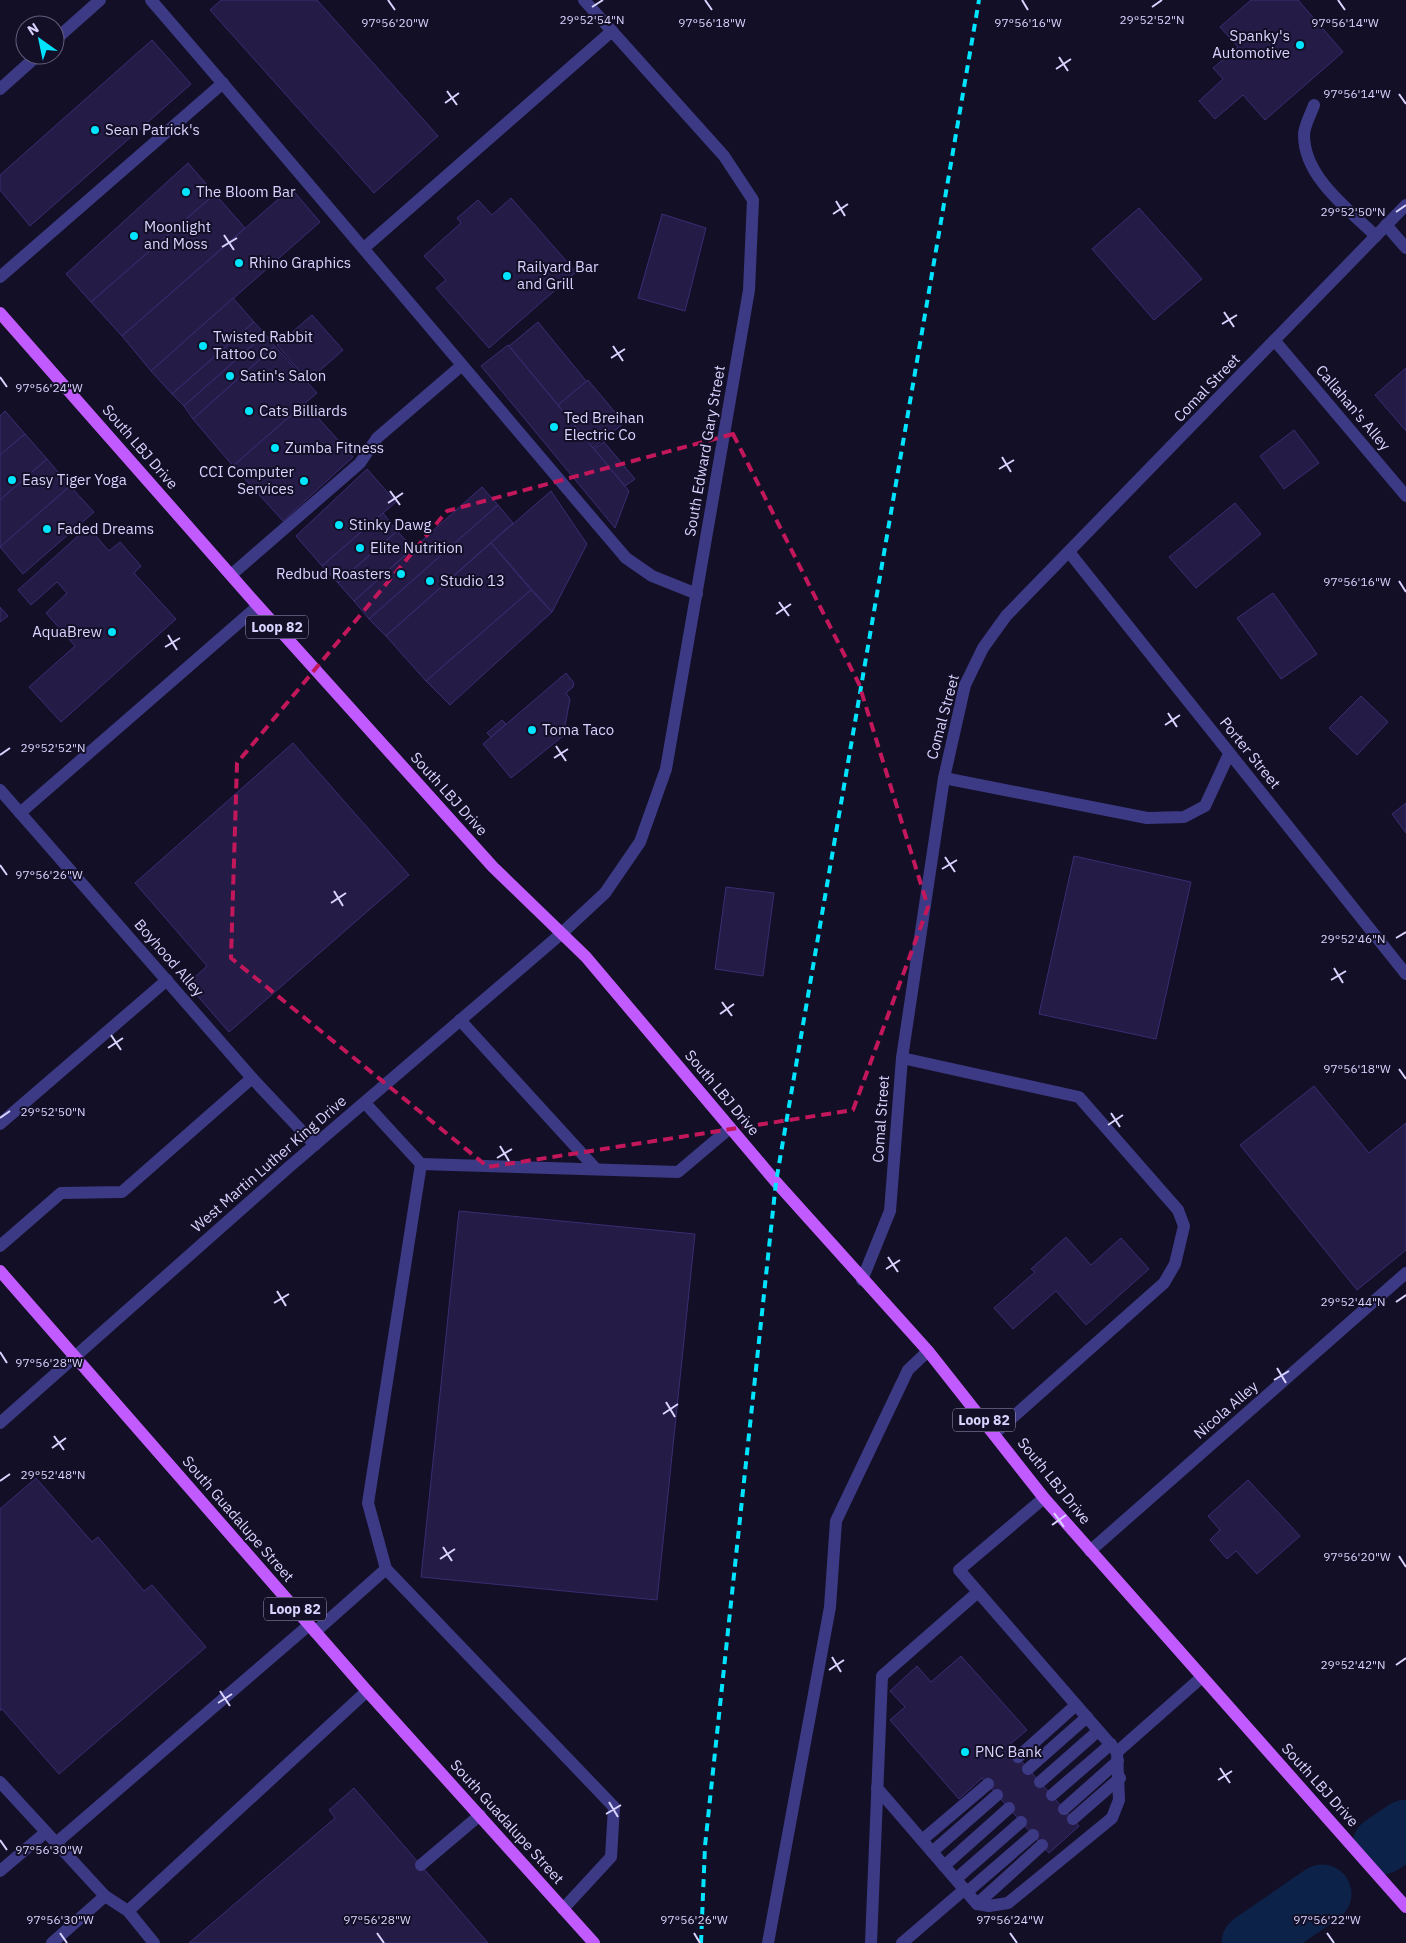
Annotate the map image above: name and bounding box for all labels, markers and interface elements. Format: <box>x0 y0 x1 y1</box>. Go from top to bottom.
text: 29°52'54"N <box>559 12 625 27</box>
text: 29°52'52"N <box>1119 12 1185 27</box>
north arrow <box>15 15 65 65</box>
text: 97°56'20"W <box>361 15 429 30</box>
text: 97°56'18"W <box>678 15 746 30</box>
text: 97°56'16"W <box>994 15 1062 30</box>
text: 97°56'14"W <box>1311 15 1379 30</box>
text: N <box>24 19 42 39</box>
place label: Spanky's Automotive <box>1212 26 1290 62</box>
marker: Spanky's Automotive <box>1294 39 1306 51</box>
text: 97°56'14"W <box>1323 86 1391 101</box>
place label: Sean Patrick's <box>105 120 200 139</box>
marker: Sean Patrick's <box>89 124 101 136</box>
place label: The Bloom Bar <box>196 182 296 201</box>
marker: The Bloom Bar <box>180 186 192 198</box>
text: 29°52'50"N <box>1320 204 1386 219</box>
place label: Moonlight and Moss <box>144 217 211 253</box>
marker: Moonlight and Moss <box>128 230 140 242</box>
place label: Rhino Graphics <box>249 253 351 272</box>
marker: Rhino Graphics <box>233 257 245 269</box>
place label: Railyard Bar and Grill <box>517 257 599 293</box>
marker: Railyard Bar and Grill <box>501 270 513 282</box>
place label: Twisted Rabbit Tattoo Co <box>213 327 313 363</box>
marker: Twisted Rabbit Tattoo Co <box>197 340 209 352</box>
street label: Comal Street <box>1169 350 1244 426</box>
street label: Callahan's Alley <box>1312 361 1395 455</box>
street label: South Edward Gary Street <box>680 364 729 538</box>
place label: Satin's Salon <box>240 366 326 385</box>
marker: Satin's Salon <box>224 370 236 382</box>
text: 97°56'24"W <box>15 380 83 395</box>
street label: South LBJ Drive <box>98 400 182 493</box>
place label: Cats Billiards <box>259 401 347 420</box>
marker: Cats Billiards <box>243 405 255 417</box>
place label: Ted Breihan Electric Co <box>564 408 644 444</box>
marker: Ted Breihan Electric Co <box>548 421 560 433</box>
place label: Zumba Fitness <box>285 438 384 457</box>
marker: Zumba Fitness <box>269 442 281 454</box>
place label: CCI Computer Services <box>199 462 294 498</box>
place label: Easy Tiger Yoga <box>22 470 127 489</box>
marker: Easy Tiger Yoga <box>6 474 18 486</box>
marker: CCI Computer Services <box>298 475 310 487</box>
place label: Stinky Dawg <box>349 515 431 534</box>
place label: Faded Dreams <box>57 519 154 538</box>
marker: Stinky Dawg <box>333 519 345 531</box>
marker: Faded Dreams <box>41 523 53 535</box>
place label: Elite Nutrition <box>370 538 463 557</box>
marker: Elite Nutrition <box>354 542 366 554</box>
place label: Redbud Roasters <box>276 564 391 583</box>
marker: Redbud Roasters <box>395 568 407 580</box>
place label: Studio 13 <box>440 571 505 590</box>
text: 97°56'16"W <box>1323 574 1391 589</box>
marker: Studio 13 <box>424 575 436 587</box>
road number: Loop 82 <box>246 616 308 638</box>
place label: AquaBrew <box>32 622 102 641</box>
marker: AquaBrew <box>106 626 118 638</box>
street label: Comal Street <box>922 672 963 762</box>
street label: Porter Street <box>1216 713 1285 792</box>
place label: Toma Taco <box>542 720 614 739</box>
marker: Toma Taco <box>526 724 538 736</box>
text: 29°52'52"N <box>20 740 86 755</box>
street label: South LBJ Drive <box>407 748 492 839</box>
text: 97°56'26"W <box>15 867 83 882</box>
street label: Boyhood Alley <box>131 915 209 1001</box>
text: 29°52'46"N <box>1320 931 1386 946</box>
street label: South LBJ Drive <box>681 1046 764 1139</box>
text: 97°56'18"W <box>1323 1061 1391 1076</box>
street label: Comal Street <box>868 1075 893 1163</box>
street label: West Martin Luther King Drive <box>187 1091 350 1236</box>
text: 29°52'50"N <box>20 1104 86 1119</box>
text: 29°52'44"N <box>1320 1294 1386 1309</box>
text: 97°56'28"W <box>15 1355 83 1370</box>
street label: Nicola Alley <box>1190 1376 1262 1443</box>
road number: Loop 82 <box>953 1408 1015 1432</box>
street label: South LBJ Drive <box>1014 1433 1095 1528</box>
street label: South Guadalupe Street <box>178 1452 298 1586</box>
text: 29°52'48"N <box>20 1467 86 1482</box>
text: 97°56'20"W <box>1323 1549 1391 1564</box>
road number: Loop 82 <box>264 1598 326 1620</box>
text: 29°52'42"N <box>1320 1657 1386 1672</box>
street label: South LBJ Drive <box>1278 1739 1363 1830</box>
place label: PNC Bank <box>975 1742 1042 1761</box>
marker: PNC Bank <box>959 1746 971 1758</box>
street label: South Guadalupe Street <box>446 1756 568 1888</box>
text: 97°56'30"W <box>15 1842 83 1857</box>
text: 97°56'30"W <box>26 1912 94 1927</box>
text: 97°56'28"W <box>343 1912 411 1927</box>
text: 97°56'26"W <box>660 1912 728 1927</box>
text: 97°56'24"W <box>976 1912 1044 1927</box>
text: 97°56'22"W <box>1293 1912 1361 1927</box>

